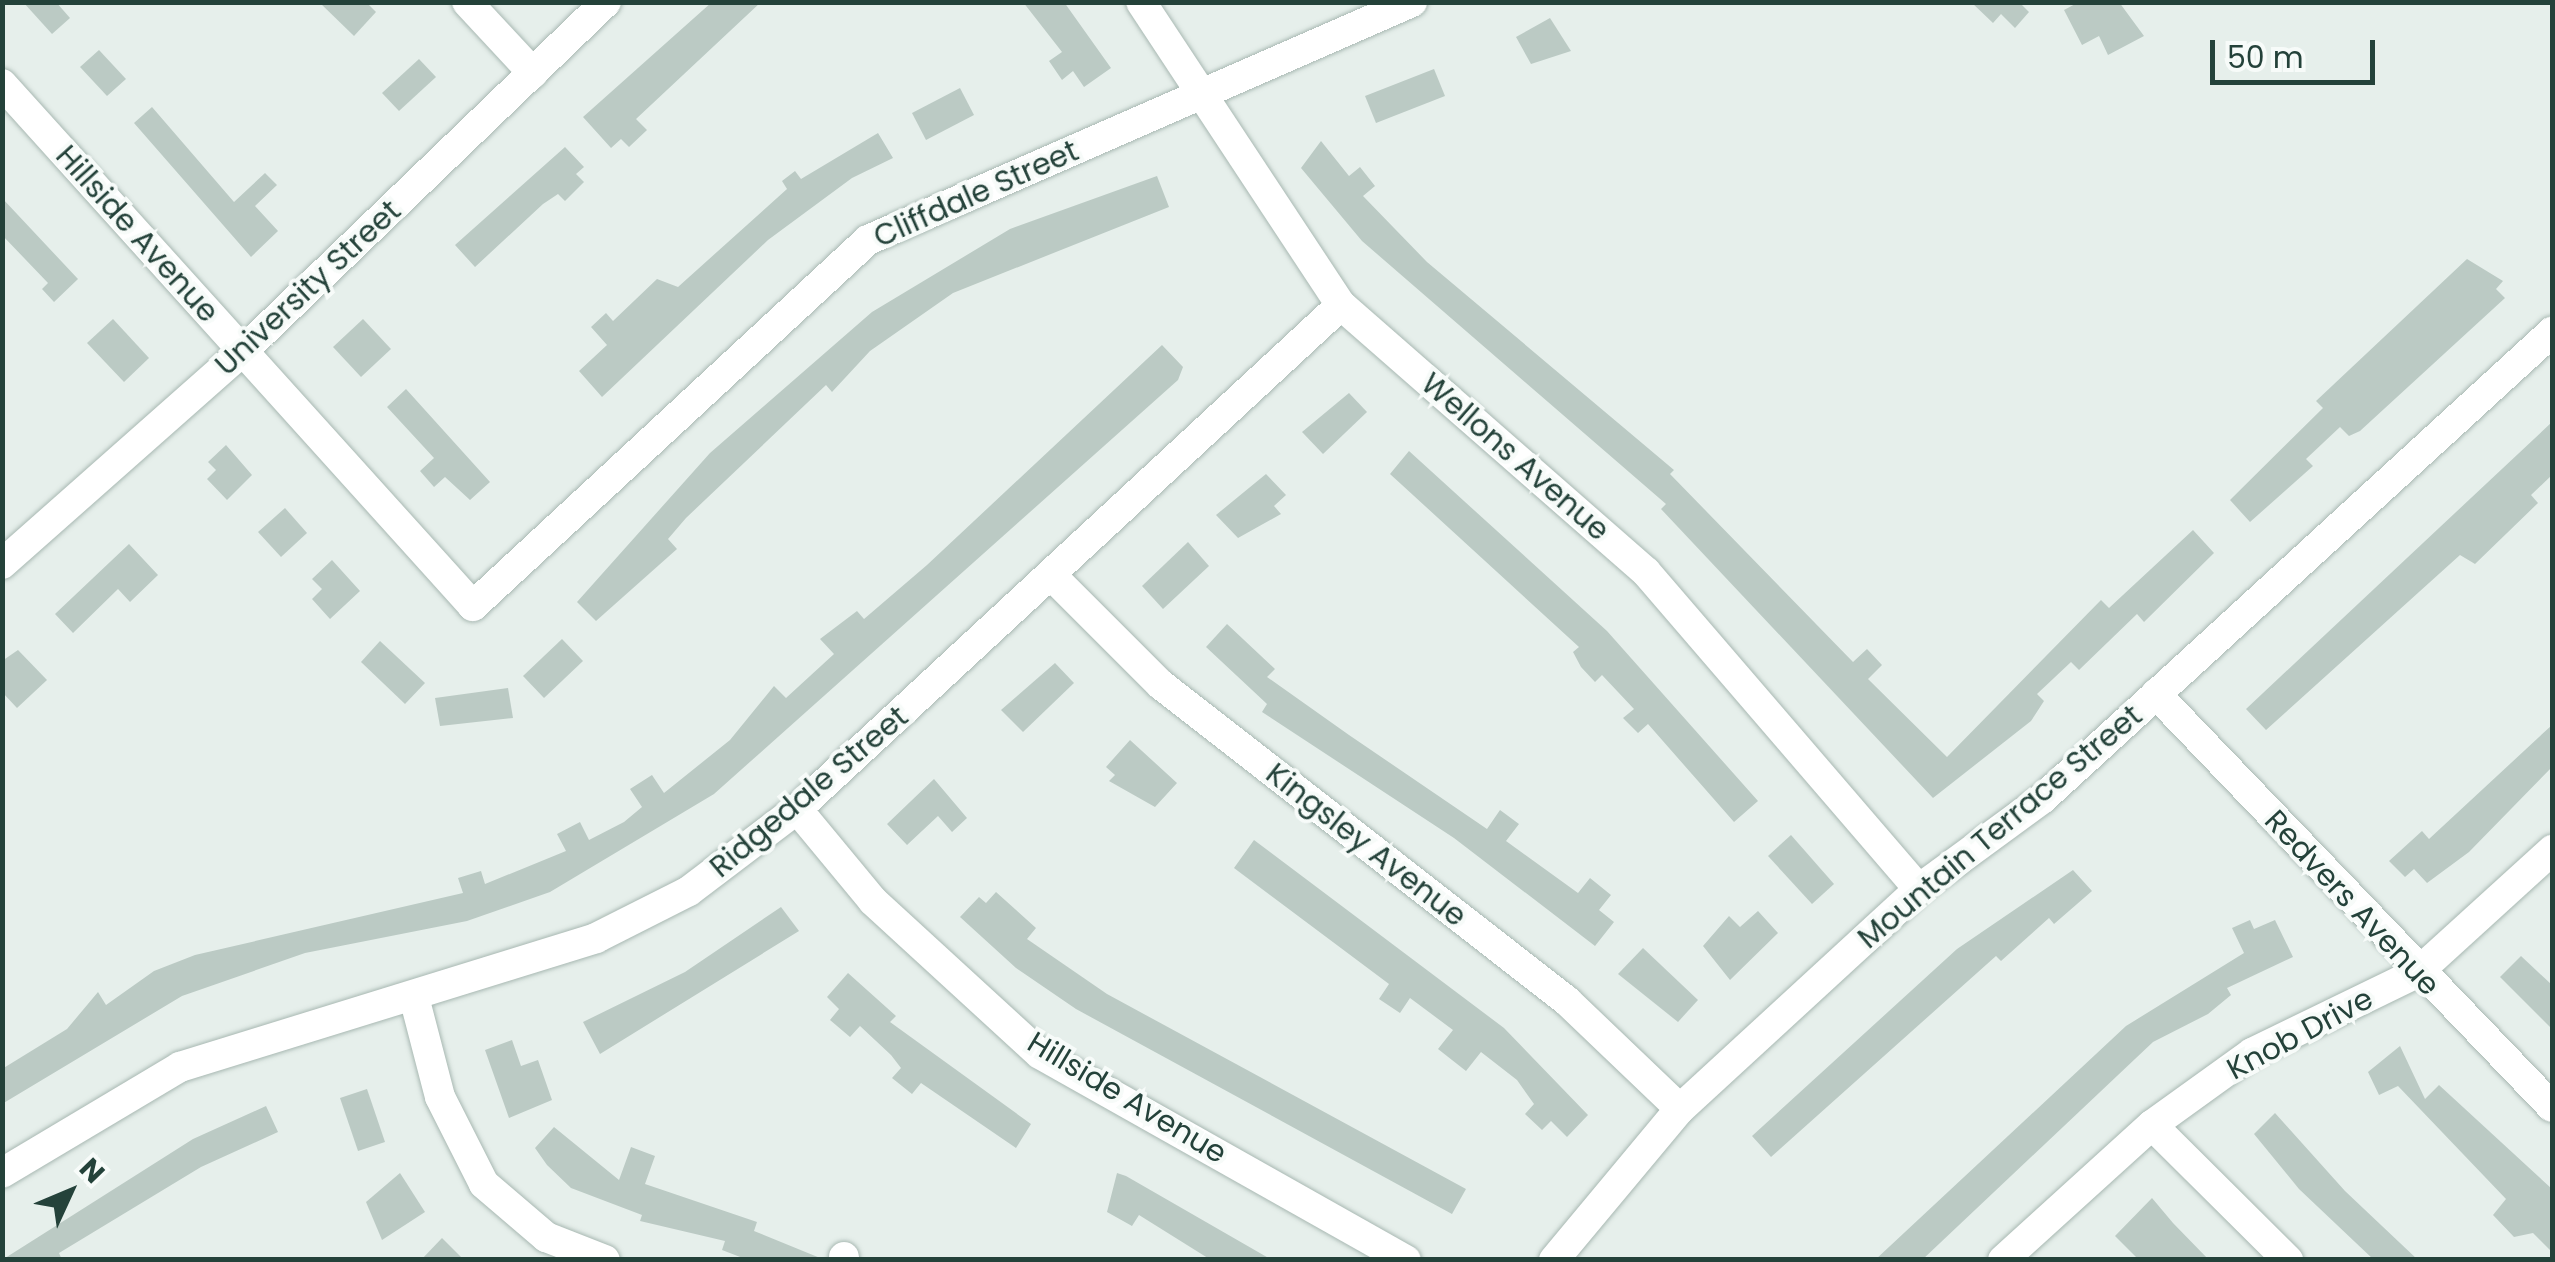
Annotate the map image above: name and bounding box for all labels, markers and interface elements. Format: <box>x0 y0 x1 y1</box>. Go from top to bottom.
scale bar <box>2215 20 2380 82</box>
text: 50 m <box>2227 36 2304 79</box>
street label: Cliffdale Street <box>868 133 1084 255</box>
street label: Hillside Avenue <box>48 138 226 330</box>
street label: University Street <box>208 193 408 383</box>
street label: Wellons Avenue <box>1414 366 1616 548</box>
street label: Mountain Terrace Street <box>1851 698 2149 956</box>
street label: Ridgedale Street <box>703 699 915 885</box>
street label: Kingsley Avenue <box>1259 756 1473 934</box>
street label: Redvers Avenue <box>2257 803 2447 1003</box>
street label: Knob Drive <box>2221 981 2379 1087</box>
street label: Hillside Avenue <box>1021 1025 1233 1171</box>
north arrow <box>20 1142 120 1242</box>
text: N <box>71 1150 113 1192</box>

